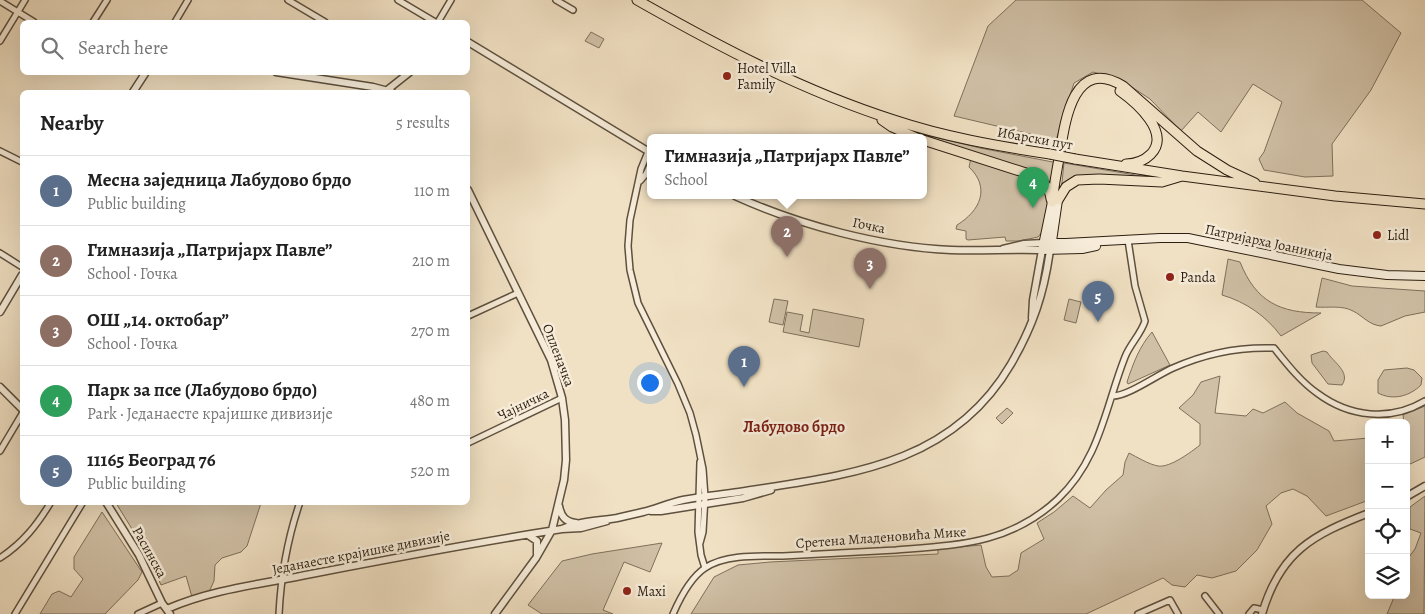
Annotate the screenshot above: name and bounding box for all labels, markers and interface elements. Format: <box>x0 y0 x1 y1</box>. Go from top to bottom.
search box <box>20 20 470 75</box>
icon: search <box>38 34 66 62</box>
text: Search here <box>78 35 168 61</box>
place label: Hotel Villa Family <box>737 59 797 94</box>
marker: Hotel Villa Family <box>721 70 733 82</box>
text: Nearby <box>40 109 103 137</box>
text: 5 results <box>396 112 450 134</box>
street label: Ибарски пут <box>996 122 1074 154</box>
popup <box>647 134 927 199</box>
text: Гимназија „Патријарх Павле” <box>664 143 910 169</box>
text: Месна заједница Лабудово брдо <box>87 167 351 193</box>
pin: 4 <box>1017 167 1049 208</box>
text: School <box>664 169 708 191</box>
text: 1 <box>53 180 59 202</box>
text: 110 m <box>414 180 450 202</box>
text: Public building <box>87 193 186 215</box>
street label: Гочка <box>851 213 888 238</box>
pin: 2 <box>771 216 803 257</box>
street label: Патријарха Јоаникија <box>1203 220 1335 265</box>
place label: Lidl <box>1387 226 1410 245</box>
marker: Lidl <box>1371 229 1383 241</box>
text: Гимназија „Патријарх Павле” <box>87 237 332 263</box>
pin: 3 <box>854 248 886 289</box>
text: 2 <box>52 250 60 272</box>
text: 210 m <box>412 250 450 272</box>
text: School · Гочка <box>87 263 178 285</box>
place label: Panda <box>1180 268 1216 287</box>
marker: Panda <box>1164 271 1176 283</box>
pin: 5 <box>1082 281 1114 322</box>
text: ОШ „14. октобар” <box>87 307 229 333</box>
text: 3 <box>53 320 59 342</box>
text: 270 m <box>411 320 450 342</box>
street label: Опленачка <box>538 321 579 390</box>
text: School · Гочка <box>87 333 178 355</box>
pin: 1 <box>728 346 760 387</box>
your location <box>637 370 663 396</box>
text: Парк за псе (Лабудово брдо) <box>87 377 317 403</box>
street label: Чајничка <box>495 384 552 425</box>
text: 4 <box>52 390 60 412</box>
text: 480 m <box>410 390 450 412</box>
text: Park · Једанаесте крајишке дивизије <box>87 403 333 425</box>
district label: Лабудово брдо <box>743 416 845 438</box>
map controls <box>1365 419 1410 599</box>
button: + <box>1365 419 1410 464</box>
text: 11165 Београд 76 <box>87 447 216 473</box>
text: 5 <box>53 460 59 482</box>
text: 520 m <box>411 460 450 482</box>
button: − <box>1365 464 1410 509</box>
text: Public building <box>87 473 186 495</box>
button: locate <box>1365 509 1410 554</box>
street label: Сретена Младеновића Мике <box>795 522 967 553</box>
street label: Расинска <box>128 523 172 582</box>
street label: Једанаесте крајишке дивизије <box>271 526 452 579</box>
button: layers <box>1365 554 1410 599</box>
place label: Maxi <box>637 582 666 601</box>
marker: Maxi <box>621 585 633 597</box>

